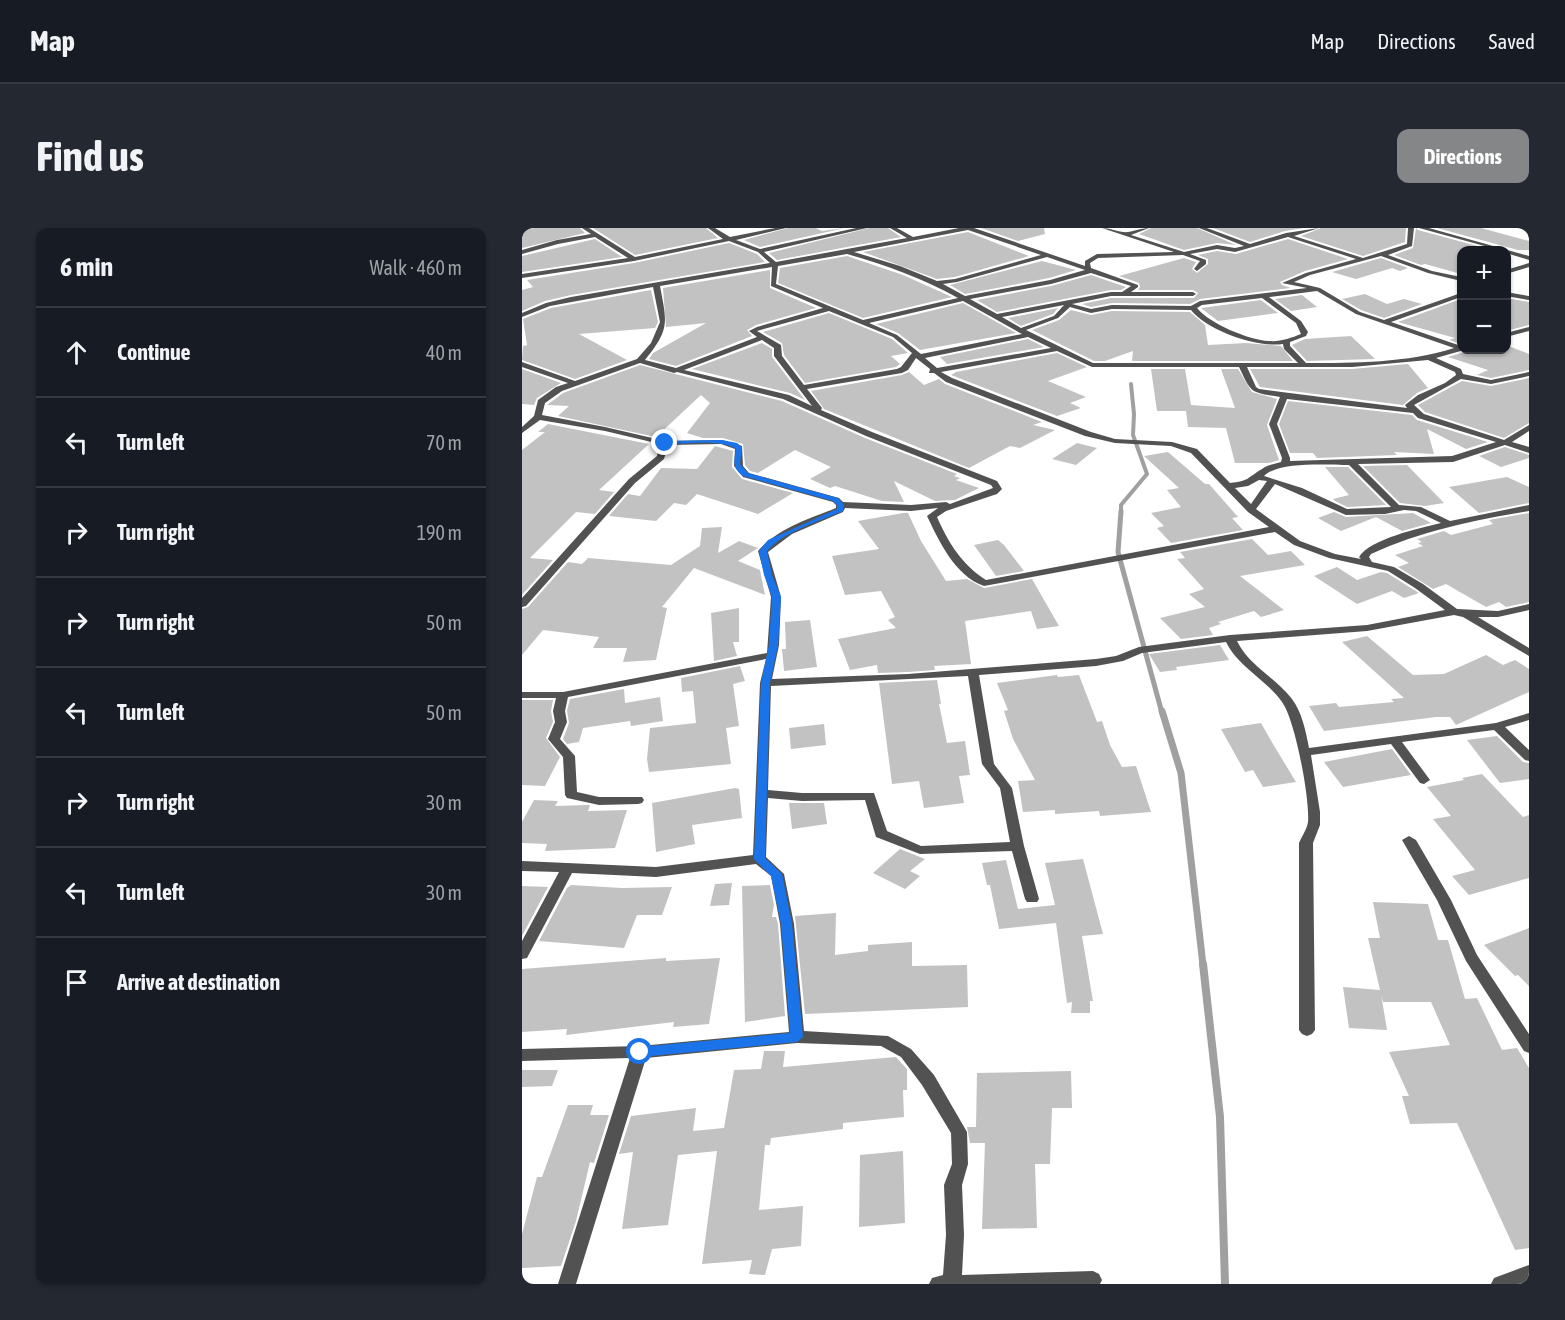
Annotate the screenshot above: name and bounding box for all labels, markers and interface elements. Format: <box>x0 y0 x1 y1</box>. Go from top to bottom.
text: Map <box>30 25 75 57</box>
text: Map <box>1310 29 1344 53</box>
text: Directions <box>1377 29 1456 53</box>
text: Saved <box>1489 29 1535 53</box>
button: Directions <box>1397 129 1529 183</box>
text: Find us <box>36 132 144 180</box>
map controls <box>1457 246 1511 354</box>
button: + <box>1457 246 1511 300</box>
text: 6 min <box>60 252 113 282</box>
text: Walk · 460 m <box>370 256 462 279</box>
button: − <box>1457 300 1511 354</box>
icon: ahead <box>60 336 93 369</box>
text: Continue <box>117 339 191 365</box>
text: 40 m <box>426 341 462 364</box>
icon: left <box>60 426 93 459</box>
text: Turn left <box>117 429 184 455</box>
route end <box>651 429 677 455</box>
text: 70 m <box>426 431 462 454</box>
icon: right <box>60 516 93 549</box>
text: Turn right <box>117 519 194 545</box>
text: 190 m <box>417 521 462 544</box>
icon: right <box>60 606 93 639</box>
text: Turn right <box>117 609 194 635</box>
text: 50 m <box>426 611 462 634</box>
icon: left <box>60 696 93 729</box>
text: Turn left <box>117 699 184 725</box>
text: 50 m <box>426 701 462 724</box>
icon: right <box>60 786 93 819</box>
text: Turn right <box>117 789 194 815</box>
text: 30 m <box>426 791 462 814</box>
icon: left <box>60 876 93 909</box>
text: Turn left <box>117 879 184 905</box>
text: 30 m <box>426 881 462 904</box>
icon: arrive <box>60 966 93 999</box>
text: Arrive at destination <box>117 969 280 995</box>
route start <box>626 1038 652 1064</box>

